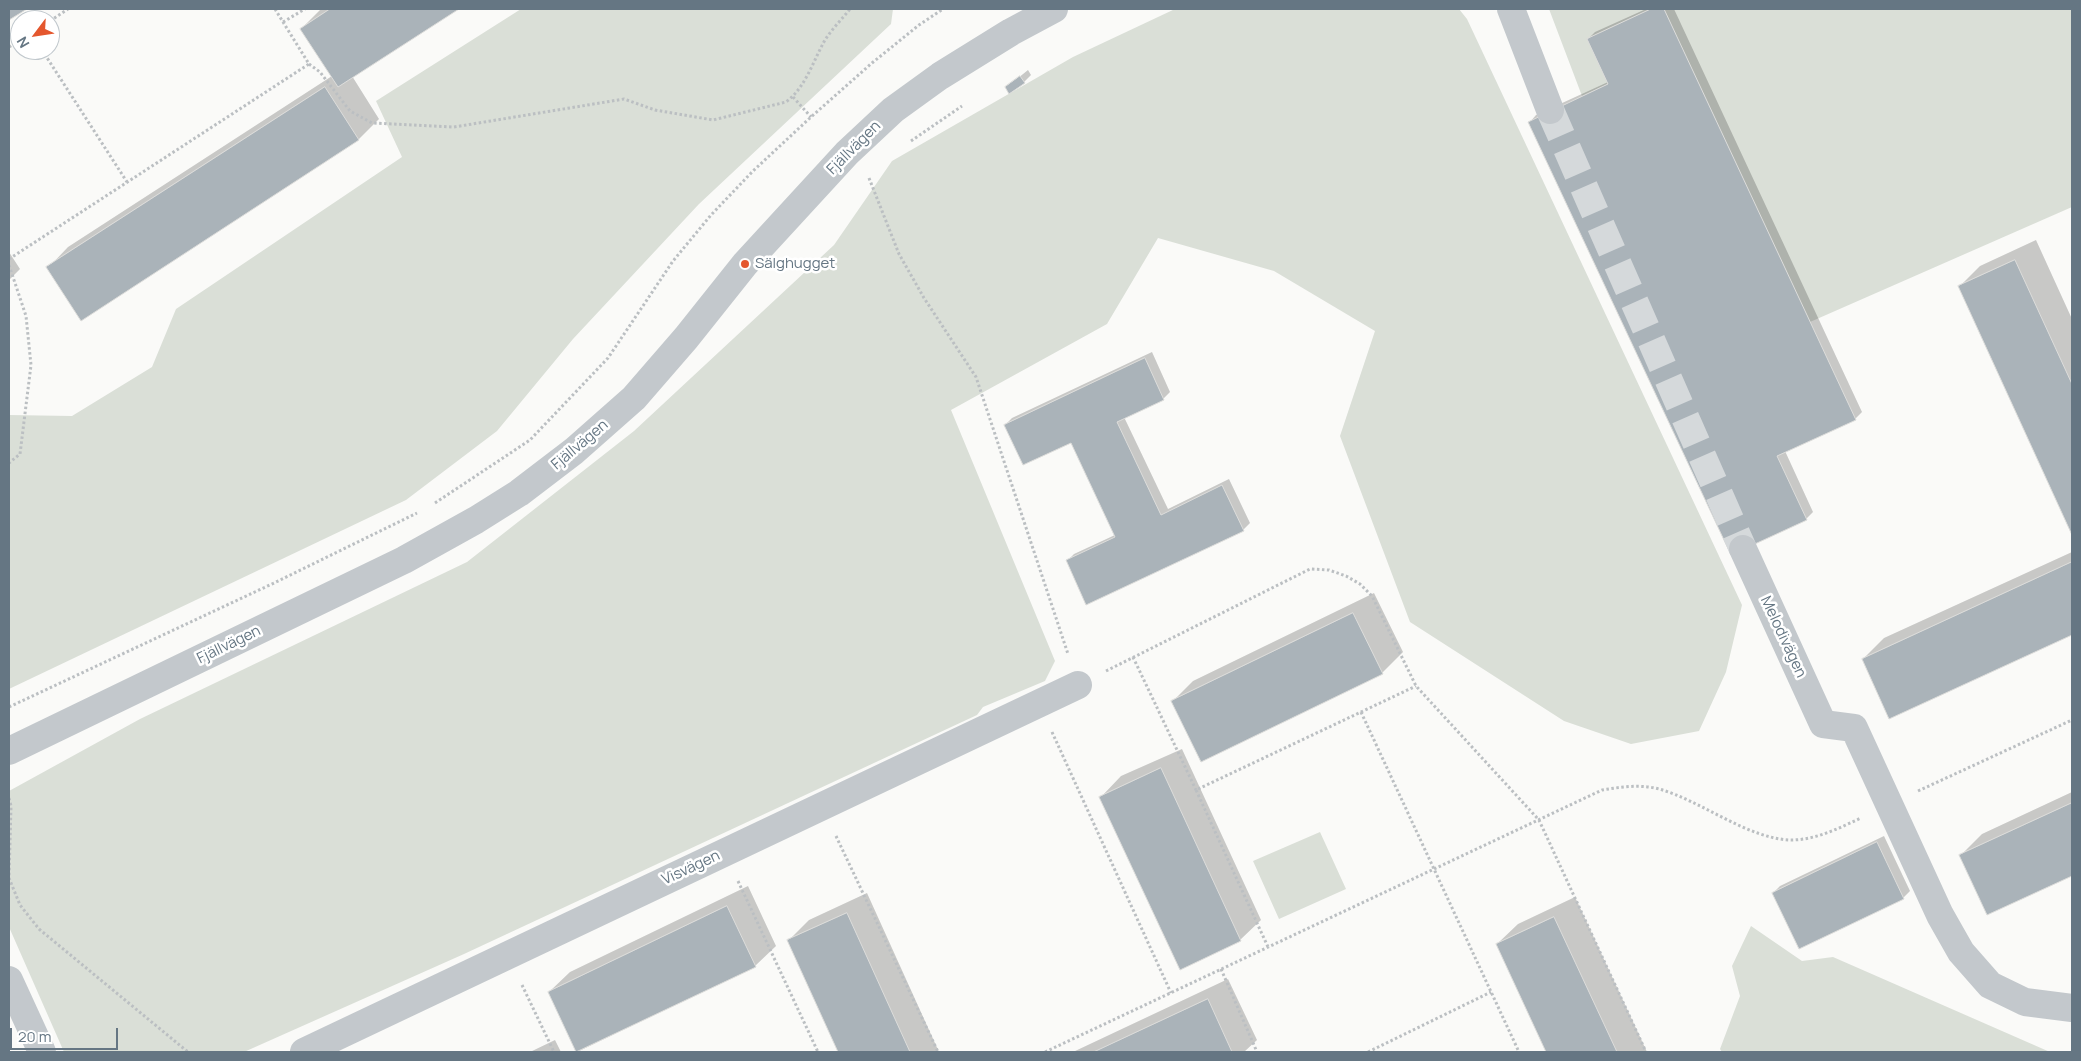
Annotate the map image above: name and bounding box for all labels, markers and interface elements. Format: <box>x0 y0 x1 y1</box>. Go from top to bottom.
north arrow <box>10 10 60 60</box>
text: N <box>12 33 33 52</box>
street label: Fjällvägen <box>823 117 885 179</box>
place label: Sälghugget <box>755 255 835 273</box>
marker: Sälghugget <box>739 258 751 270</box>
street label: Fjällvägen <box>548 416 612 474</box>
street label: Melodivägen <box>1756 593 1810 681</box>
street label: Fjällvägen <box>194 622 264 668</box>
street label: Visvägen <box>659 847 723 889</box>
scale bar <box>12 1018 120 1050</box>
text: 20 m <box>18 1026 51 1047</box>

